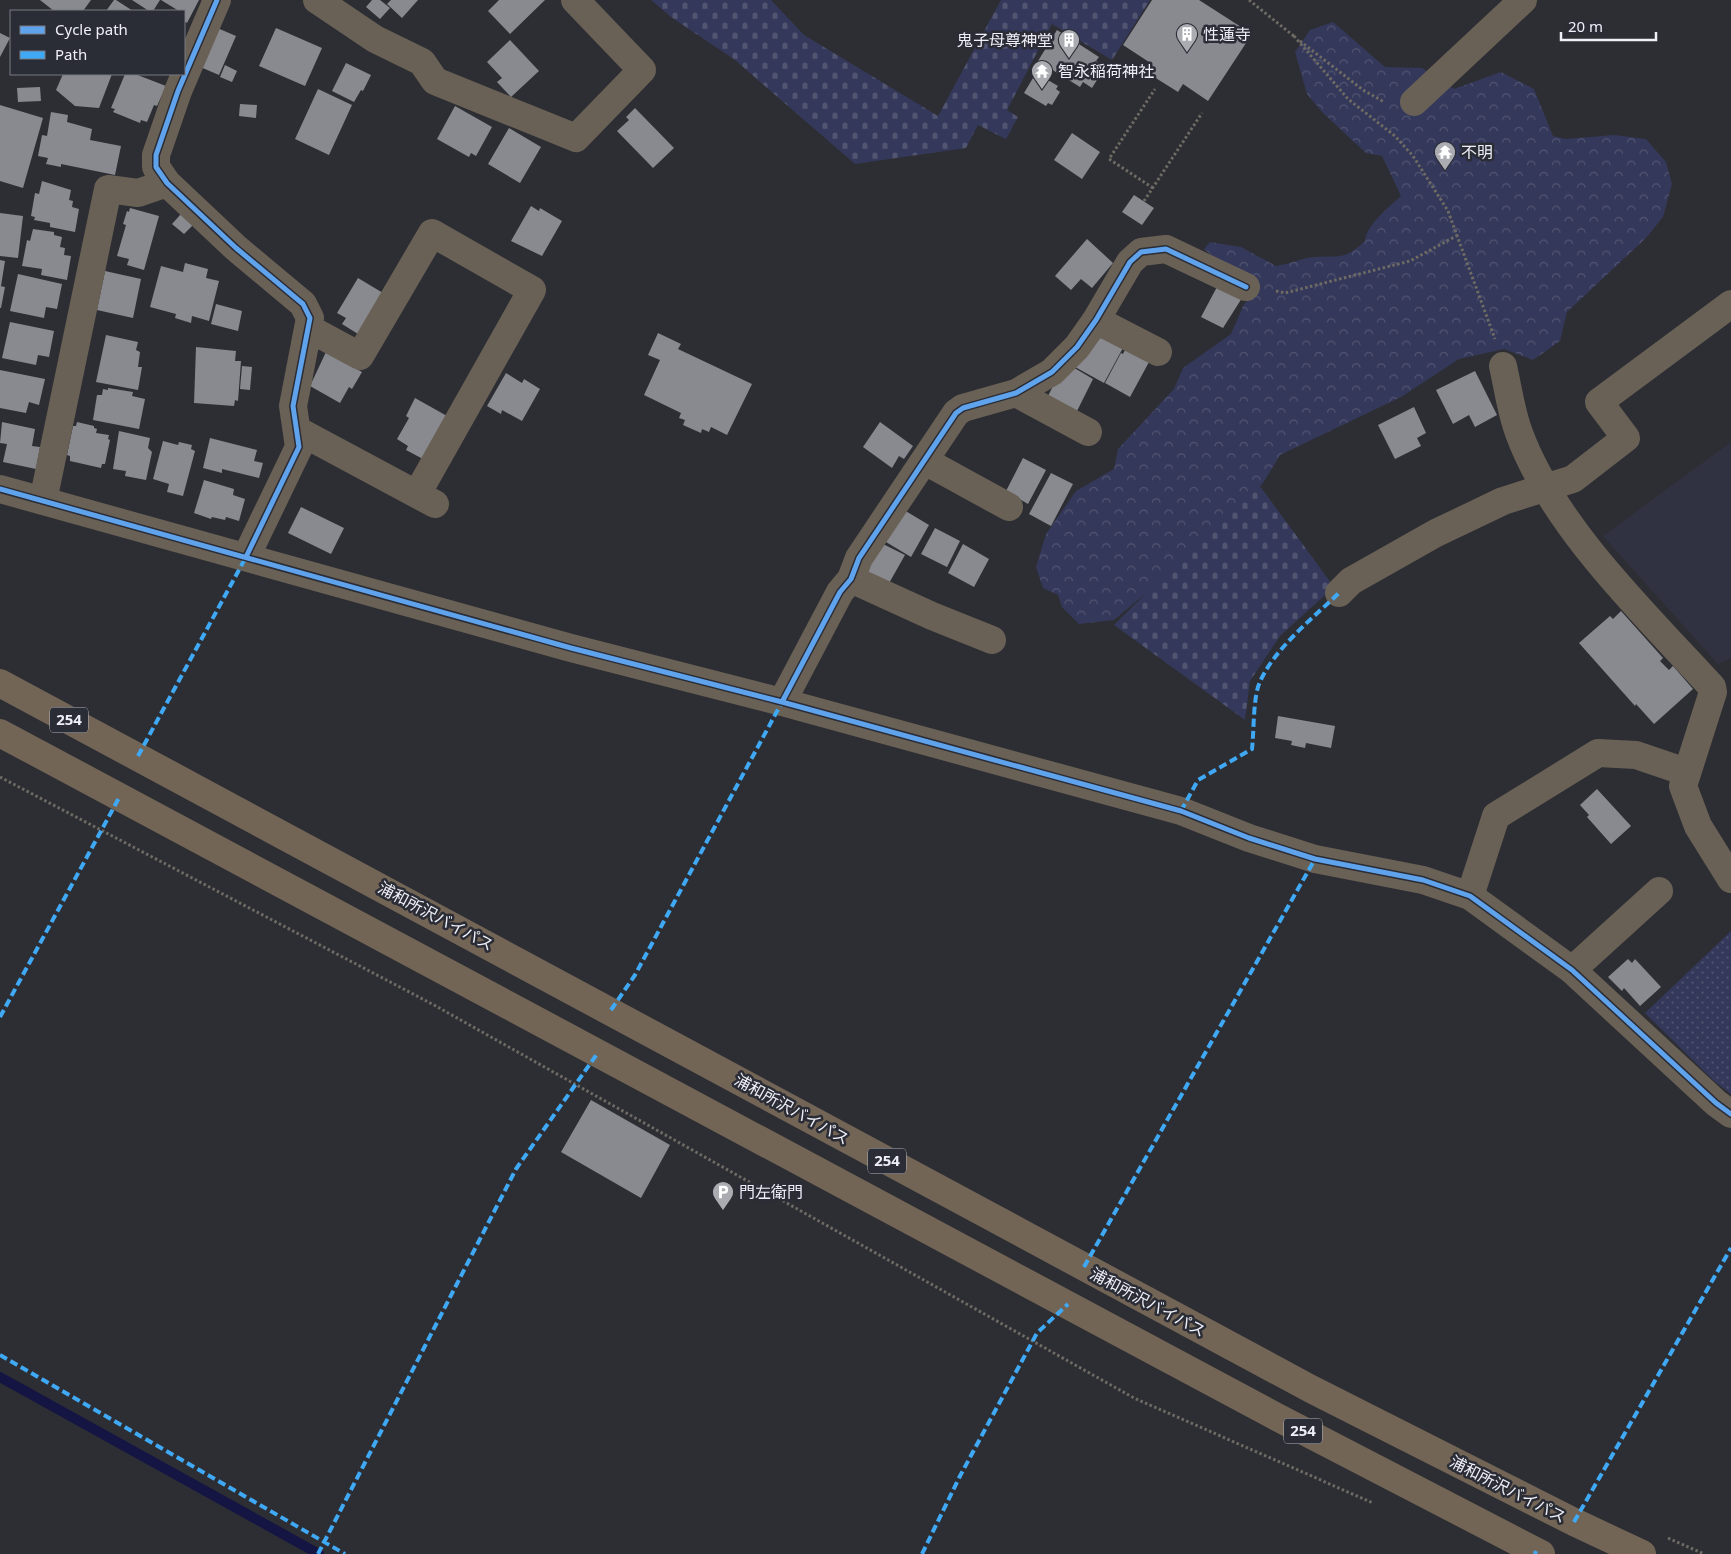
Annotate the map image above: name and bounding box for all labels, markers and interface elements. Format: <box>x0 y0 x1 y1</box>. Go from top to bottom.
legend <box>10 10 185 75</box>
scale bar <box>1561 10 1656 42</box>
text: 20 m <box>1568 16 1603 36</box>
text: Cycle path <box>55 19 128 39</box>
building icon: 性蓮寺 <box>1175 22 1199 53</box>
place label: 性蓮寺 <box>1203 23 1251 45</box>
building icon: 鬼子母尊神堂 <box>1057 28 1081 59</box>
place label: 鬼子母尊神堂 <box>957 29 1053 51</box>
text: Path <box>55 44 87 64</box>
temple icon: 智永稲荷神社 <box>1030 59 1054 90</box>
place label: 智永稲荷神社 <box>1058 60 1154 82</box>
temple icon: 不明 <box>1433 140 1457 171</box>
place label: 不明 <box>1461 141 1493 163</box>
road number: 254 <box>50 708 88 732</box>
street label: 浦和所沢バイパス <box>374 876 498 956</box>
street label: 浦和所沢バイパス <box>731 1068 853 1150</box>
road number: 254 <box>868 1148 906 1174</box>
parking icon: 門左衛門 <box>711 1180 735 1211</box>
place label: 門左衛門 <box>739 1181 803 1203</box>
street label: 浦和所沢バイパス <box>1086 1262 1210 1342</box>
road number: 254 <box>1284 1418 1322 1444</box>
street label: 浦和所沢バイパス <box>1446 1450 1570 1528</box>

